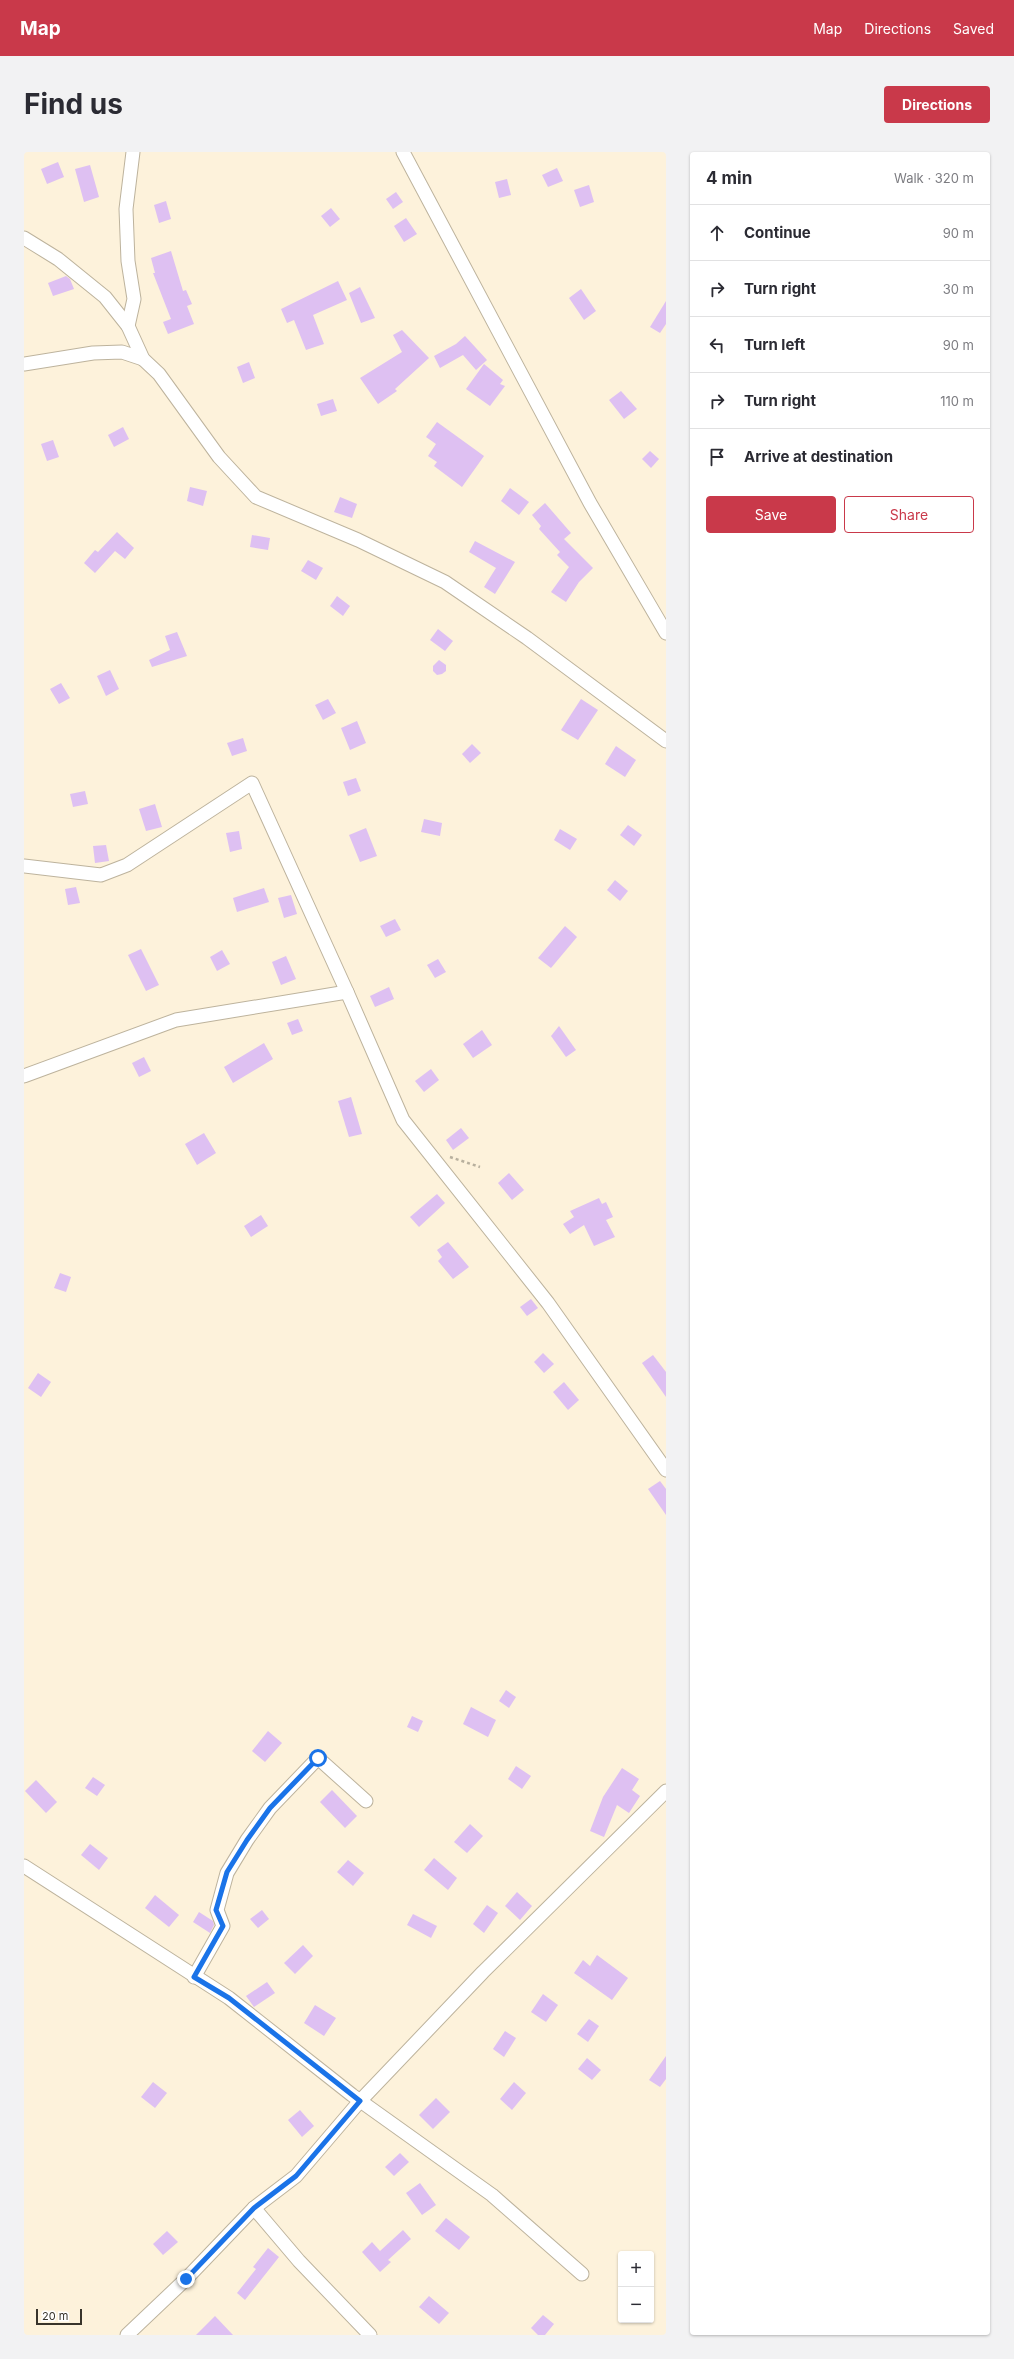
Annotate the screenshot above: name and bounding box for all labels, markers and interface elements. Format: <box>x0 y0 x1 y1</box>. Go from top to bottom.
text: Map <box>20 17 61 40</box>
text: Map <box>813 20 842 37</box>
text: Directions <box>864 20 931 37</box>
text: Saved <box>953 20 994 37</box>
button: Directions <box>884 86 990 123</box>
text: Find us <box>24 87 123 121</box>
text: 4 min <box>706 168 752 188</box>
text: Walk · 320 m <box>894 170 974 186</box>
icon: ahead <box>706 222 728 244</box>
text: Continue <box>744 223 811 242</box>
text: 90 m <box>943 225 974 241</box>
icon: right <box>706 278 728 300</box>
text: Turn right <box>744 279 816 298</box>
text: 30 m <box>943 281 974 297</box>
icon: left <box>706 334 728 356</box>
text: Turn left <box>744 335 805 354</box>
text: 90 m <box>943 337 974 353</box>
icon: right <box>706 390 728 412</box>
text: Turn right <box>744 391 816 410</box>
text: 110 m <box>940 393 974 409</box>
icon: arrive <box>706 446 728 468</box>
text: Arrive at destination <box>744 447 893 466</box>
button: Save <box>706 496 836 533</box>
button: Share <box>844 496 974 533</box>
route start <box>309 1749 327 1767</box>
map controls <box>618 2251 654 2323</box>
button: + <box>618 2251 654 2287</box>
route end <box>177 2270 195 2288</box>
button: − <box>618 2287 654 2323</box>
scale bar <box>36 2307 82 2326</box>
text: 20 m <box>42 2309 68 2323</box>

